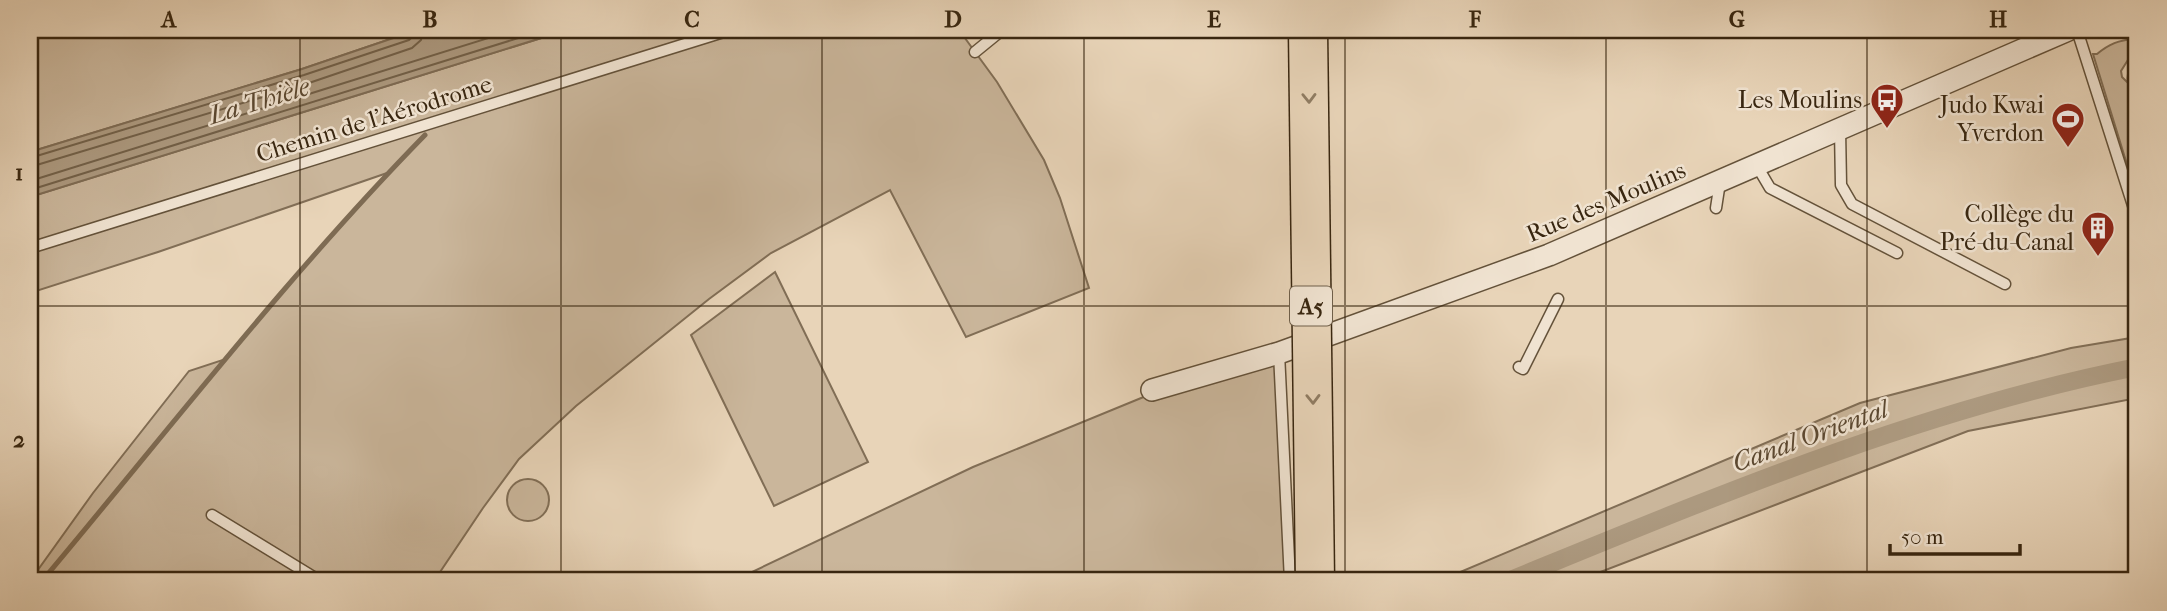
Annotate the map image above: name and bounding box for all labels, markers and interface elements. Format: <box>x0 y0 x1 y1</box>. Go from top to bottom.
text: A <box>160 6 178 33</box>
text: B <box>423 6 438 33</box>
text: C <box>684 6 700 33</box>
text: D <box>944 6 962 33</box>
text: E <box>1207 6 1221 33</box>
text: F <box>1468 6 1482 33</box>
text: G <box>1729 6 1745 33</box>
text: H <box>1989 6 2007 33</box>
street label: Chemin de l'Aérodrome <box>253 70 495 168</box>
water label: La Thièle <box>203 71 315 132</box>
bus stop icon: Les Moulins <box>1868 81 1906 130</box>
place label: Les Moulins <box>1738 86 1862 114</box>
place label: Judo Kwai Yverdon <box>1938 91 2044 147</box>
one-way arrow <box>1301 93 1316 104</box>
sports icon: Judo Kwai Yverdon <box>2049 100 2087 149</box>
street label: Rue des Moulins <box>1522 156 1690 248</box>
text: 1 <box>15 159 23 186</box>
place label: Collège du Pré-du-Canal <box>1940 200 2074 256</box>
building icon: Collège du Pré-du-Canal <box>2079 209 2117 258</box>
road number: A5 <box>1290 286 1332 326</box>
water label: Canal Oriental <box>1728 393 1894 478</box>
one-way arrow <box>1305 394 1320 405</box>
text: 2 <box>13 426 25 453</box>
scale bar <box>1890 513 2020 557</box>
text: 50 m <box>1901 525 1944 549</box>

